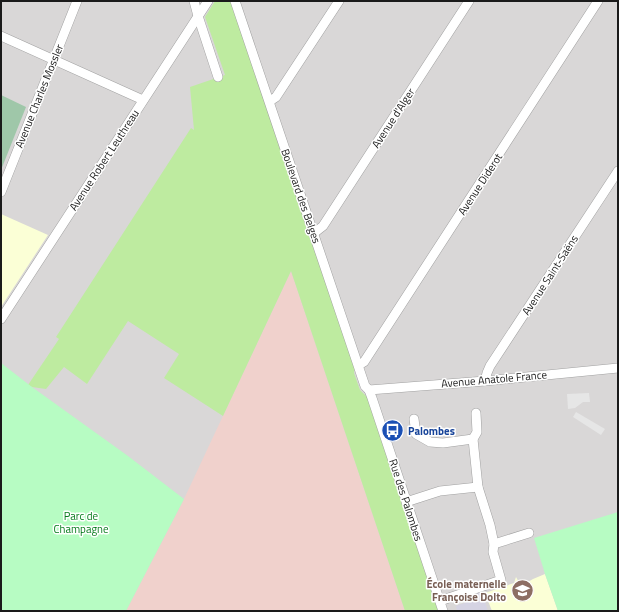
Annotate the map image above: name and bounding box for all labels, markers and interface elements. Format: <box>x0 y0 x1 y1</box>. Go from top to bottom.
street label: Avenue Charles Mossler <box>11 41 67 150</box>
street label: Avenue d'Alger <box>368 85 418 151</box>
street label: Avenue Robert Leuthreau <box>65 106 143 214</box>
street label: Boulevard des Belges <box>277 147 325 245</box>
street label: Avenue Diderot <box>454 150 506 218</box>
street label: Avenue Saint-Saëns <box>518 232 582 318</box>
street label: Avenue Anatole France <box>440 366 548 392</box>
bus stop icon: Palombes <box>379 418 405 444</box>
place label: Palombes <box>408 423 455 439</box>
street label: Rue des Palombes <box>385 457 427 543</box>
park label: Parc de Champagne <box>53 508 109 537</box>
place label: École maternelle Françoise Dolto <box>426 576 506 605</box>
school or university icon: École maternelle Françoise Dolto <box>509 577 535 603</box>

